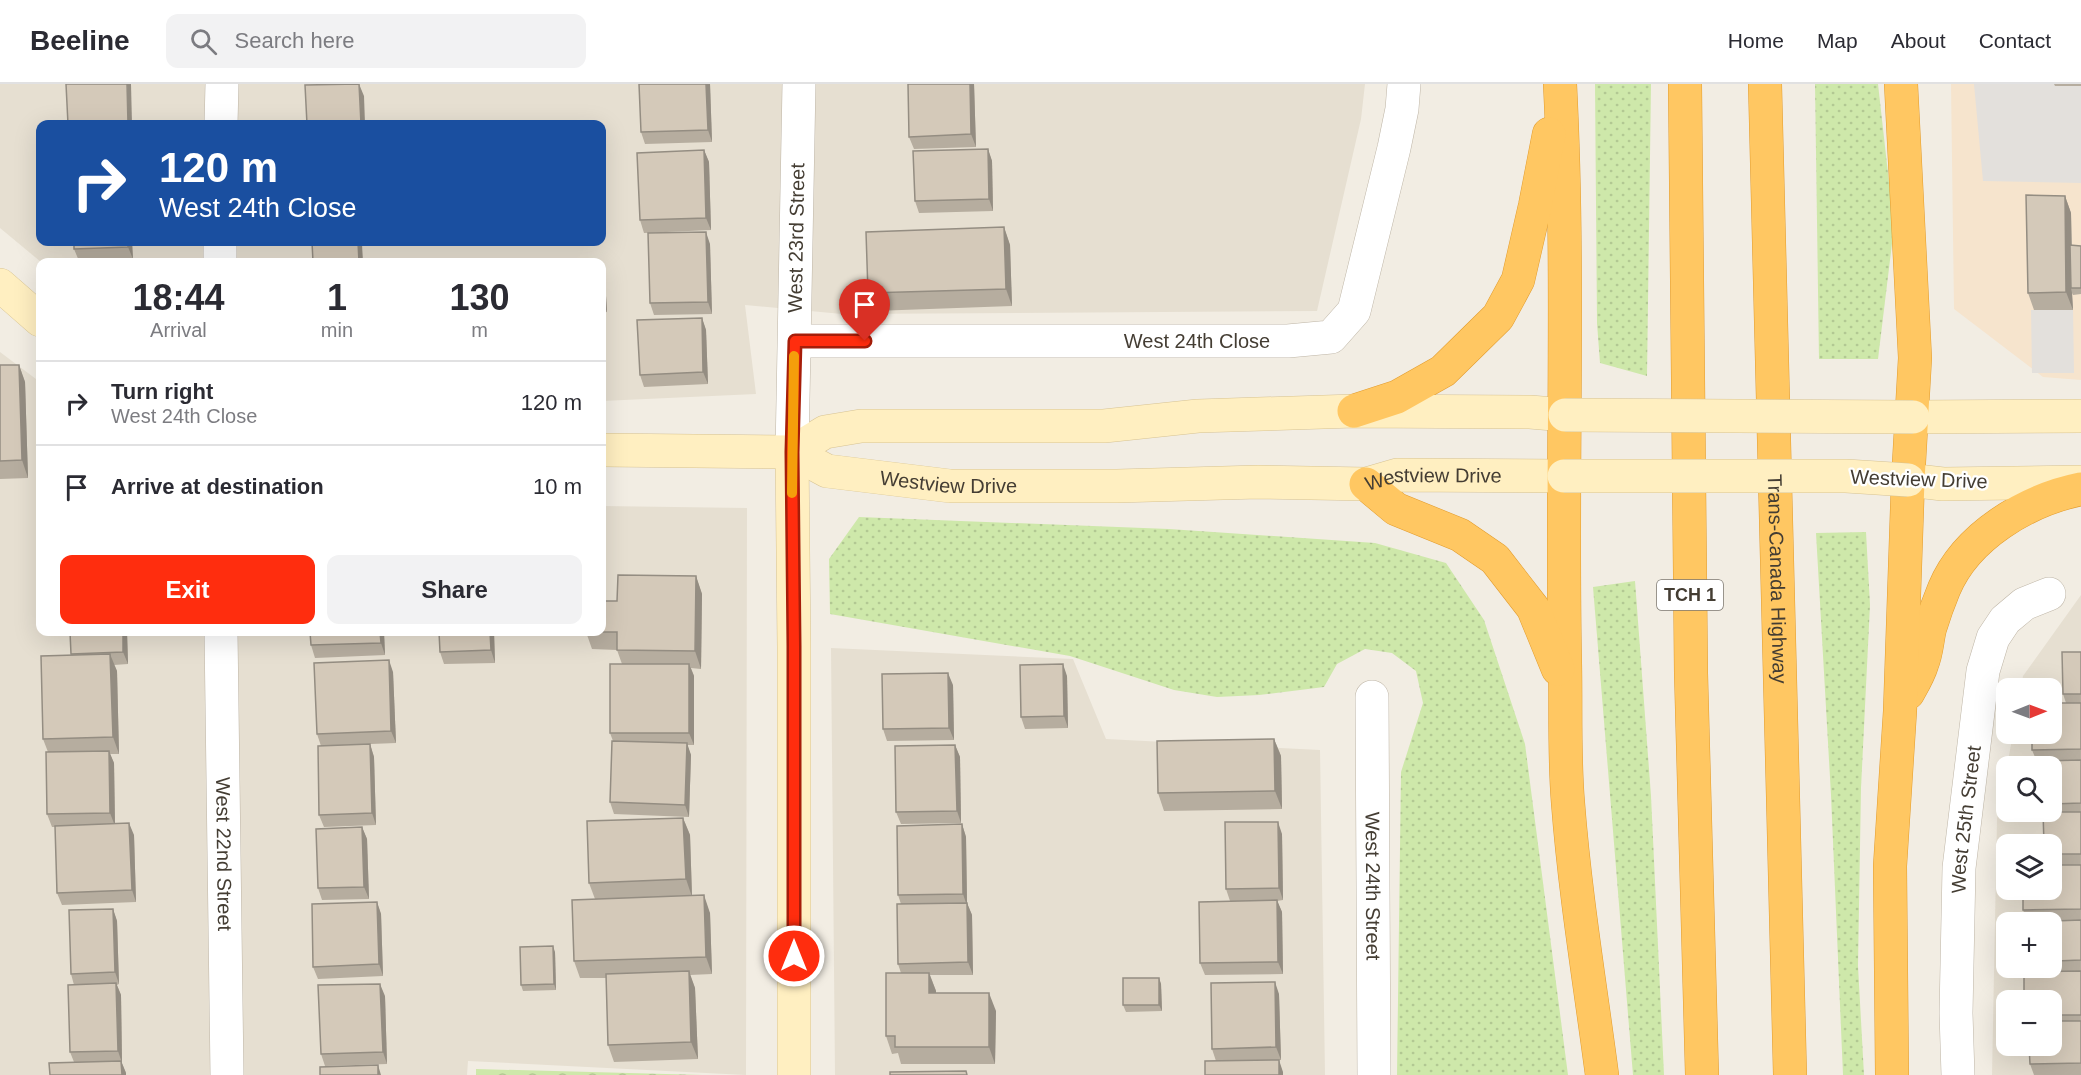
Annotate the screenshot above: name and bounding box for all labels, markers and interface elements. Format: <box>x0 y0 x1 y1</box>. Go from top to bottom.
search box <box>166 14 586 68</box>
text: Beeline <box>30 25 130 56</box>
icon: search <box>187 25 220 58</box>
text: Search here <box>235 28 354 53</box>
text: Home <box>1728 29 1784 52</box>
text: Map <box>1817 29 1858 52</box>
text: About <box>1891 29 1946 52</box>
text: Contact <box>1979 29 2051 52</box>
icon: right <box>60 144 138 222</box>
text: 120 m <box>159 144 278 191</box>
street label: West 23rd Street <box>784 163 809 313</box>
text: West 24th Close <box>159 193 357 223</box>
text: 18:44 <box>132 277 224 318</box>
text: 1 <box>327 277 347 318</box>
text: 130 <box>449 277 510 318</box>
pin <box>839 279 890 341</box>
icon: arrive <box>848 288 881 321</box>
text: Arrival <box>150 319 207 341</box>
text: min <box>321 319 353 341</box>
text: m <box>471 319 488 341</box>
street label: West 24th Close <box>1124 330 1270 352</box>
text: Turn right <box>111 379 213 404</box>
icon: right <box>60 387 93 420</box>
text: 120 m <box>521 390 582 415</box>
text: West 24th Close <box>111 405 257 427</box>
street label: Westview Drive <box>1362 464 1502 495</box>
street label: Westview Drive <box>1850 466 1988 492</box>
street label: Westview Drive <box>879 467 1017 497</box>
icon: arrive <box>60 471 93 504</box>
text: Arrive at destination <box>111 474 324 499</box>
text: 10 m <box>533 474 582 499</box>
street label: Trans-Canada Highway <box>1764 474 1791 684</box>
button: Exit <box>60 555 315 624</box>
button: Share <box>327 555 582 624</box>
road number: TCH 1 <box>1657 580 1723 610</box>
north arrow <box>1996 678 2062 744</box>
map controls <box>1996 678 2062 1056</box>
street label: West 25th Street <box>1947 744 1985 894</box>
button: search <box>1996 756 2062 822</box>
street label: West 22nd Street <box>212 777 236 932</box>
street label: West 24th Street <box>1362 812 1384 961</box>
button: layers <box>1996 834 2062 900</box>
button: + <box>1996 912 2062 978</box>
position arrow <box>762 924 826 988</box>
button: − <box>1996 990 2062 1056</box>

